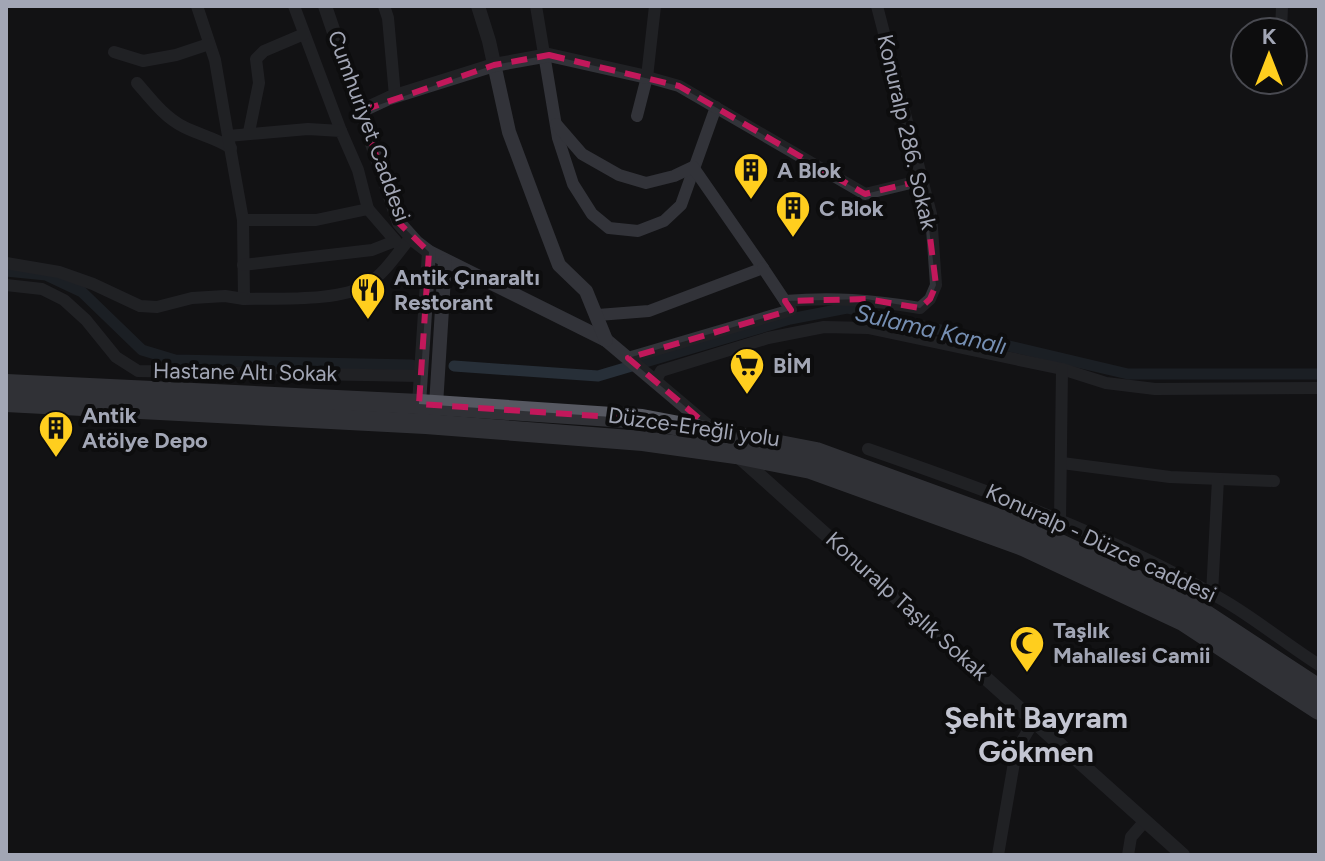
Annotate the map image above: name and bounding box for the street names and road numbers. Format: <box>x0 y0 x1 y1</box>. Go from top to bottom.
street label: Cumhuriyet Caddesi <box>322 27 416 225</box>
street label: Konuralp 286. Sokak <box>871 32 943 232</box>
street label: Hastane Altı Sokak <box>153 357 338 387</box>
street label: Düzce-Ereğli yolu <box>606 402 782 452</box>
street label: Konuralp - Düzce caddesi <box>982 478 1220 608</box>
street label: Konuralp Taşlık Sokak <box>820 526 994 686</box>

